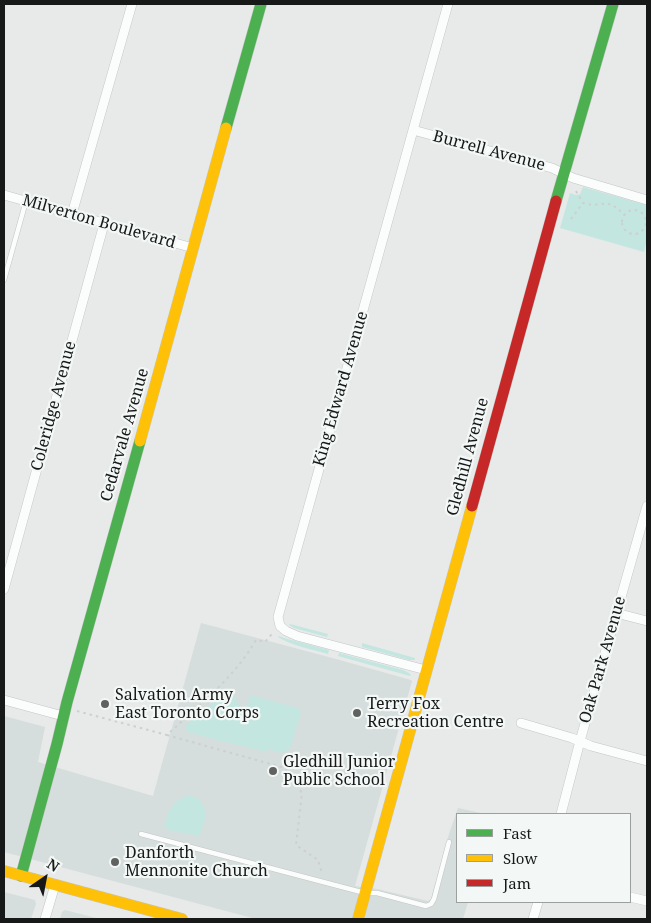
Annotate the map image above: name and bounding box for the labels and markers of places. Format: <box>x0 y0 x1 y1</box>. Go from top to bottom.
place label: Salvation Army East Toronto Corps <box>115 685 259 723</box>
place label: Terry Fox Recreation Centre <box>367 694 504 732</box>
marker: Salvation Army East Toronto Corps <box>99 698 111 710</box>
marker: Terry Fox Recreation Centre <box>351 707 363 719</box>
place label: Gledhill Junior Public School <box>283 752 395 790</box>
marker: Gledhill Junior Public School <box>267 765 279 777</box>
place label: Danforth Mennonite Church <box>125 843 268 881</box>
marker: Danforth Mennonite Church <box>109 856 121 868</box>

